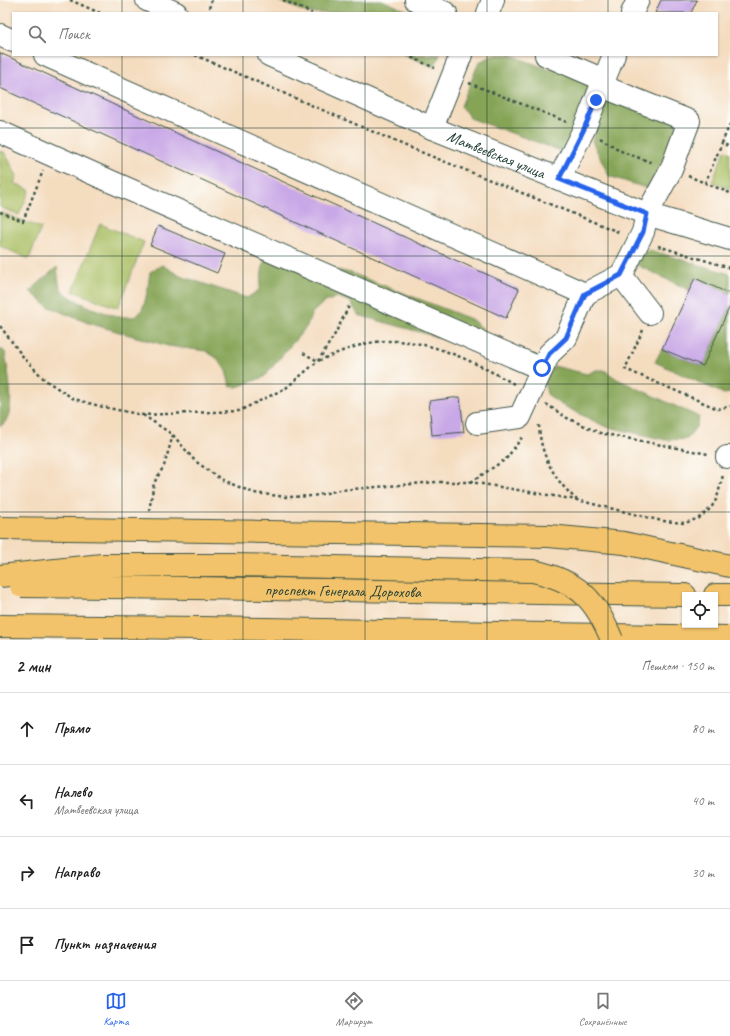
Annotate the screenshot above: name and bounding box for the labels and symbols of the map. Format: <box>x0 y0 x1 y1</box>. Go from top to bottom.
route end <box>587 91 605 109</box>
street label: Матвеевская улица <box>444 126 549 184</box>
route start <box>533 359 551 377</box>
street label: проспект Генерала Дорохова <box>265 580 422 602</box>

